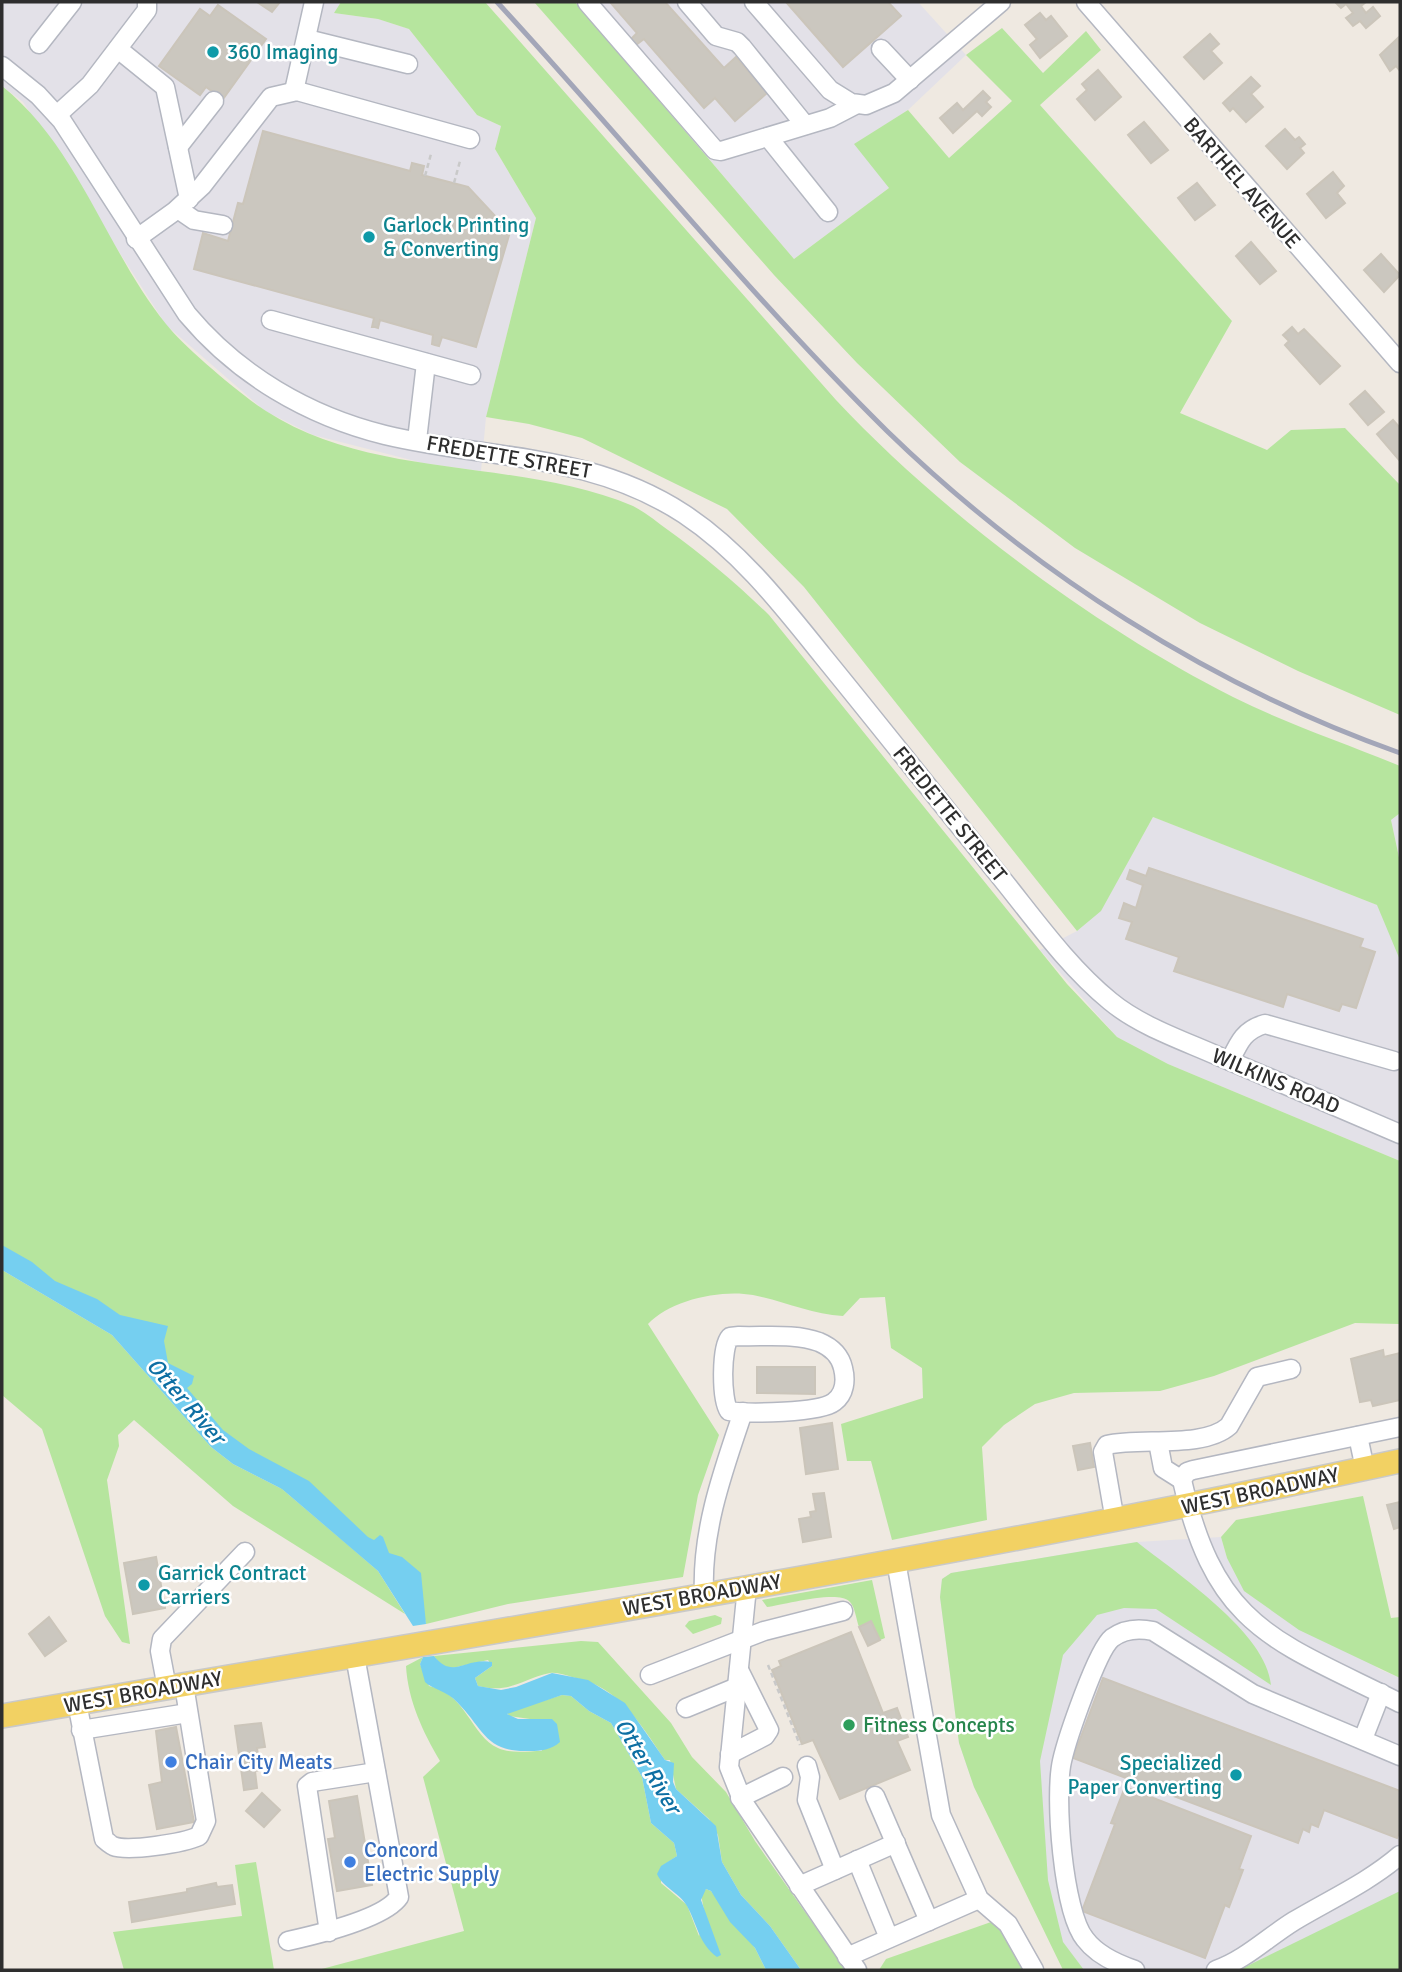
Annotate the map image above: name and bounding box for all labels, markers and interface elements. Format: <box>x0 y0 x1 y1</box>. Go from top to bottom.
place label: 360 Imaging <box>227 39 338 65</box>
marker: 360 Imaging <box>205 44 221 60</box>
street label: BARTHEL AVENUE <box>1178 112 1306 254</box>
place label: Garlock Printing & Converting <box>383 212 529 262</box>
marker: Garlock Printing & Converting <box>361 229 377 245</box>
street label: FREDETTE STREET <box>425 430 594 484</box>
street label: FREDETTE STREET <box>887 741 1013 888</box>
street label: WILKINS ROAD <box>1208 1042 1344 1120</box>
water label: Otter River <box>140 1351 234 1453</box>
street label: WEST BROADWAY <box>1179 1462 1342 1520</box>
place label: Garrick Contract Carriers <box>158 1560 306 1610</box>
street label: WEST BROADWAY <box>621 1568 784 1622</box>
marker: Garrick Contract Carriers <box>136 1577 152 1593</box>
street label: WEST BROADWAY <box>62 1665 225 1719</box>
place label: Fitness Concepts <box>863 1712 1015 1738</box>
water label: Otter River <box>608 1713 690 1822</box>
marker: Fitness Concepts <box>841 1717 857 1733</box>
place label: Chair City Meats <box>185 1749 332 1775</box>
place label: Specialized Paper Converting <box>1068 1750 1222 1800</box>
marker: Chair City Meats <box>163 1754 179 1770</box>
marker: Specialized Paper Converting <box>1228 1767 1244 1783</box>
place label: Concord Electric Supply <box>364 1837 499 1887</box>
marker: Concord Electric Supply <box>342 1854 358 1870</box>

